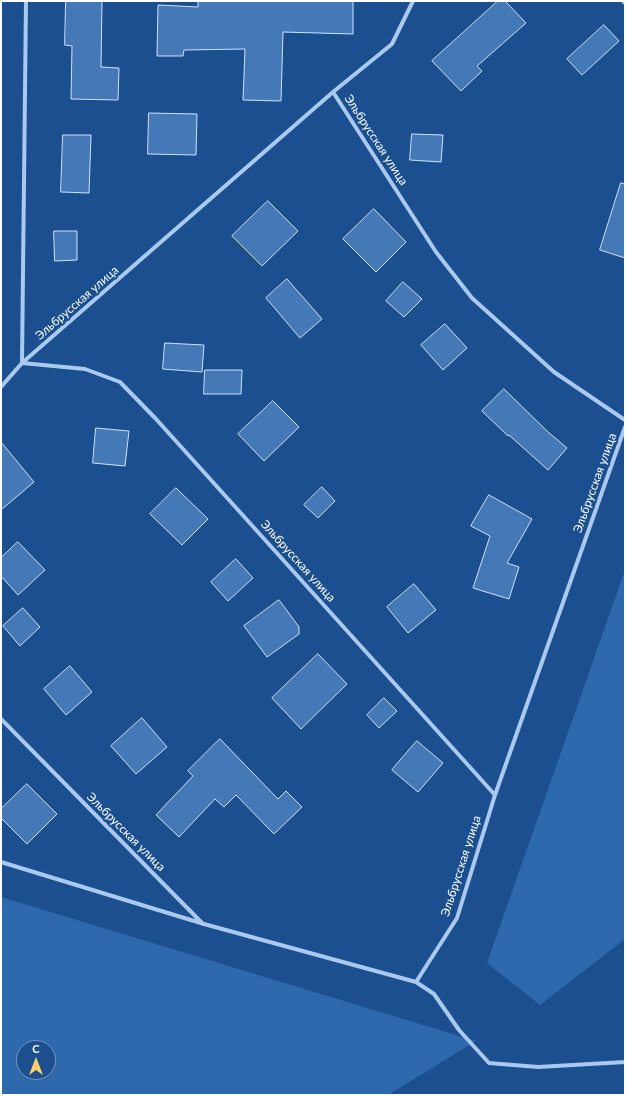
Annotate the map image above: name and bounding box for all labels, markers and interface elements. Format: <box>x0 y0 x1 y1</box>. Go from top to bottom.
street label: Эльбрусская улица <box>341 92 411 188</box>
street label: Эльбрусская улица <box>33 263 121 343</box>
street label: Эльбрусская улица <box>570 431 620 535</box>
street label: Эльбрусская улица <box>257 517 339 605</box>
street label: Эльбрусская улица <box>84 790 168 874</box>
street label: Эльбрусская улица <box>438 814 484 918</box>
north arrow <box>16 1040 56 1080</box>
text: С <box>32 1042 40 1055</box>

